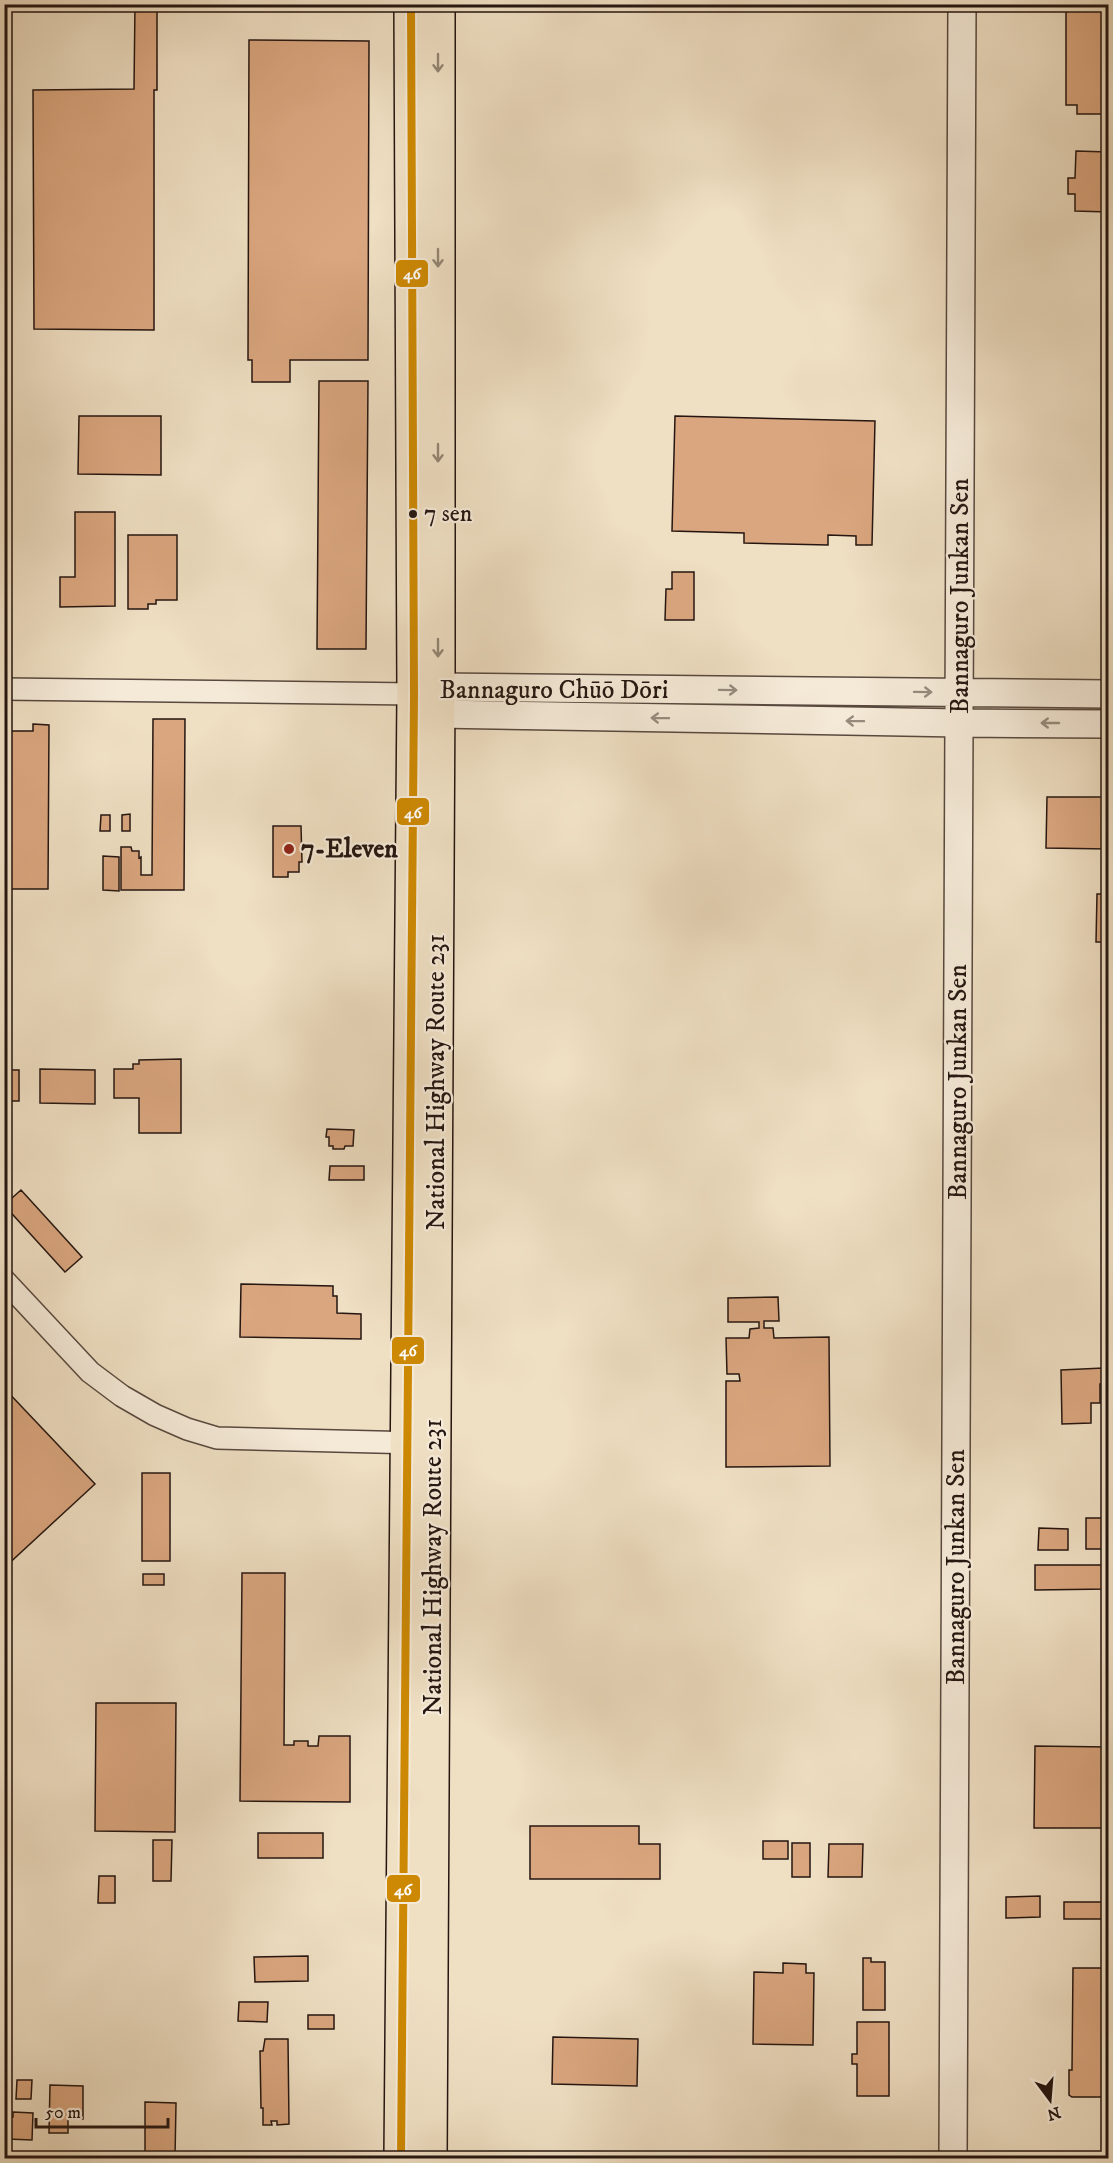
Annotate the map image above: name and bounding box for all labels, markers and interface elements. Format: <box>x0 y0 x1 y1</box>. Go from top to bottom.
one-way arrow <box>432 52 444 72</box>
one-way arrow <box>432 247 444 267</box>
line badge: 46 <box>395 259 429 288</box>
text: 46 <box>402 264 422 284</box>
one-way arrow <box>432 442 444 462</box>
street label: Bannaguro Junkan Sen <box>944 478 977 714</box>
place label: 7 sen <box>424 499 473 529</box>
marker: 7 sen <box>407 508 419 520</box>
one-way arrow <box>432 637 444 657</box>
street label: Bannaguro Chūō Dōri <box>440 674 668 707</box>
one-way arrow <box>717 684 737 696</box>
one-way arrow <box>912 687 932 698</box>
one-way arrow <box>651 712 671 724</box>
one-way arrow <box>846 716 866 727</box>
one-way arrow <box>1041 717 1061 729</box>
line badge: 46 <box>396 797 430 826</box>
text: 46 <box>403 803 423 823</box>
place label: 7-Eleven <box>301 833 398 866</box>
marker: 7-Eleven <box>282 842 296 856</box>
street label: National Highway Route 231 <box>420 934 453 1230</box>
street label: Bannaguro Junkan Sen <box>942 964 975 1200</box>
line badge: 46 <box>391 1336 425 1365</box>
text: 46 <box>398 1341 418 1361</box>
street label: National Highway Route 231 <box>417 1419 450 1715</box>
street label: Bannaguro Junkan Sen <box>940 1449 973 1685</box>
line badge: 46 <box>386 1874 421 1903</box>
text: 46 <box>393 1880 413 1900</box>
north arrow <box>1020 2070 1080 2130</box>
scale bar <box>36 2091 168 2129</box>
text: 50 m <box>45 2102 81 2124</box>
text: N <box>1045 2102 1063 2125</box>

